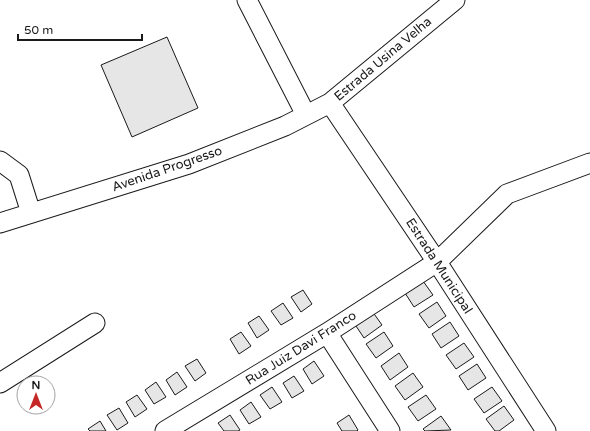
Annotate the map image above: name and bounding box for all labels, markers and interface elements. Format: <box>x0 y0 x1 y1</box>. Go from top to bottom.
street label: Estrada Usina Velha <box>331 14 435 104</box>
scale bar <box>18 16 142 42</box>
text: 50 m <box>24 23 53 37</box>
street label: Avenida Progresso <box>110 143 224 195</box>
street label: Estrada Municipal <box>402 215 476 317</box>
street label: Rua Juiz Davi Franco <box>243 307 360 389</box>
north arrow <box>16 375 56 415</box>
text: N <box>32 379 40 392</box>

